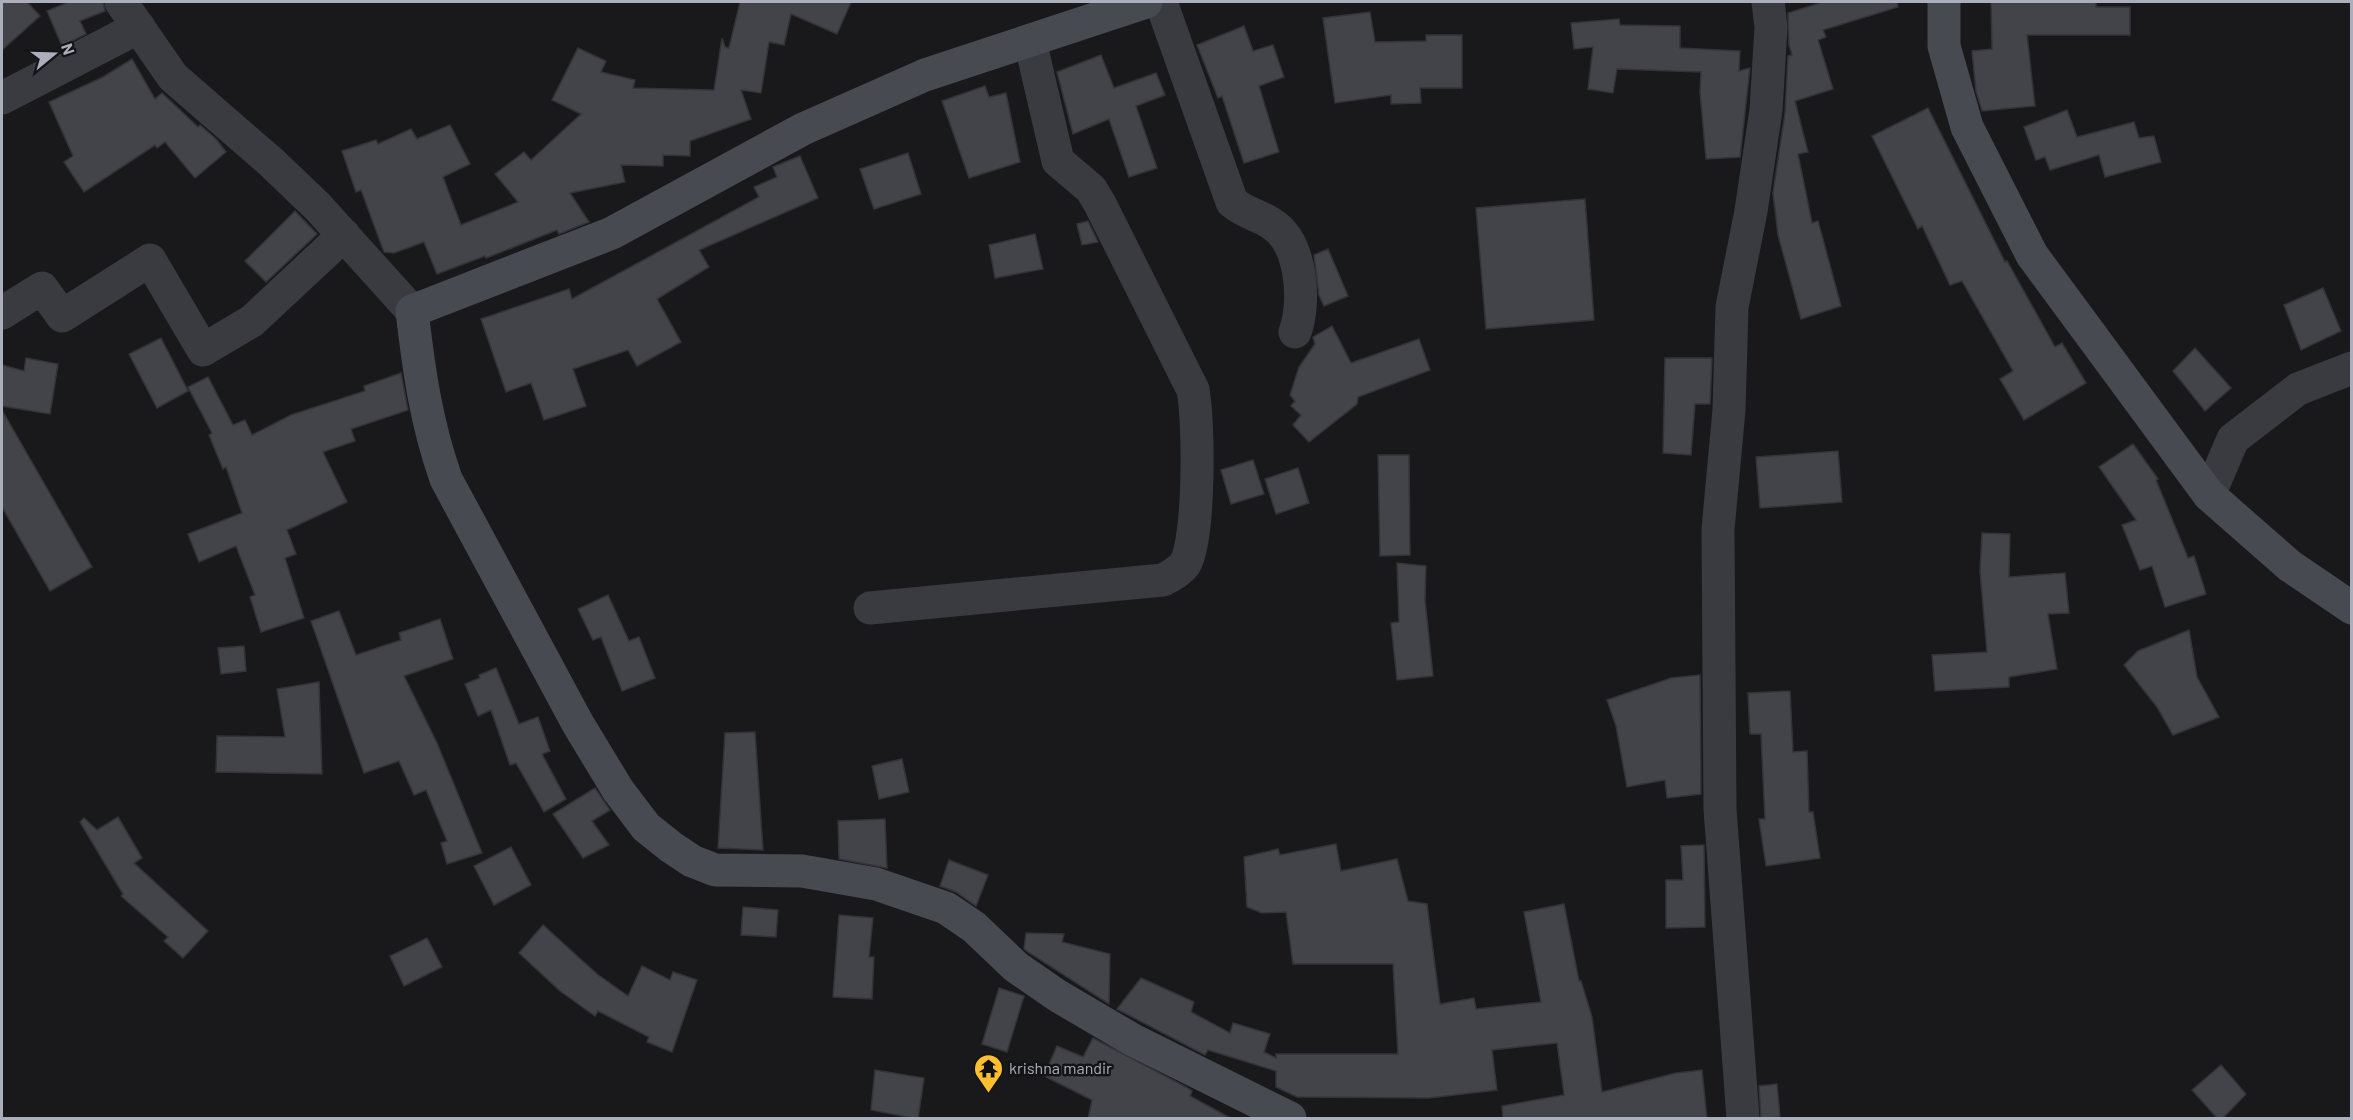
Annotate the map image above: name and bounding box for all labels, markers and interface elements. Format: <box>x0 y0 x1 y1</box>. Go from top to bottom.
north arrow <box>24 24 84 84</box>
text: N <box>58 41 79 57</box>
temple icon: krishna mandir <box>972 1052 1004 1094</box>
place label: krishna mandir <box>1009 1058 1112 1077</box>

